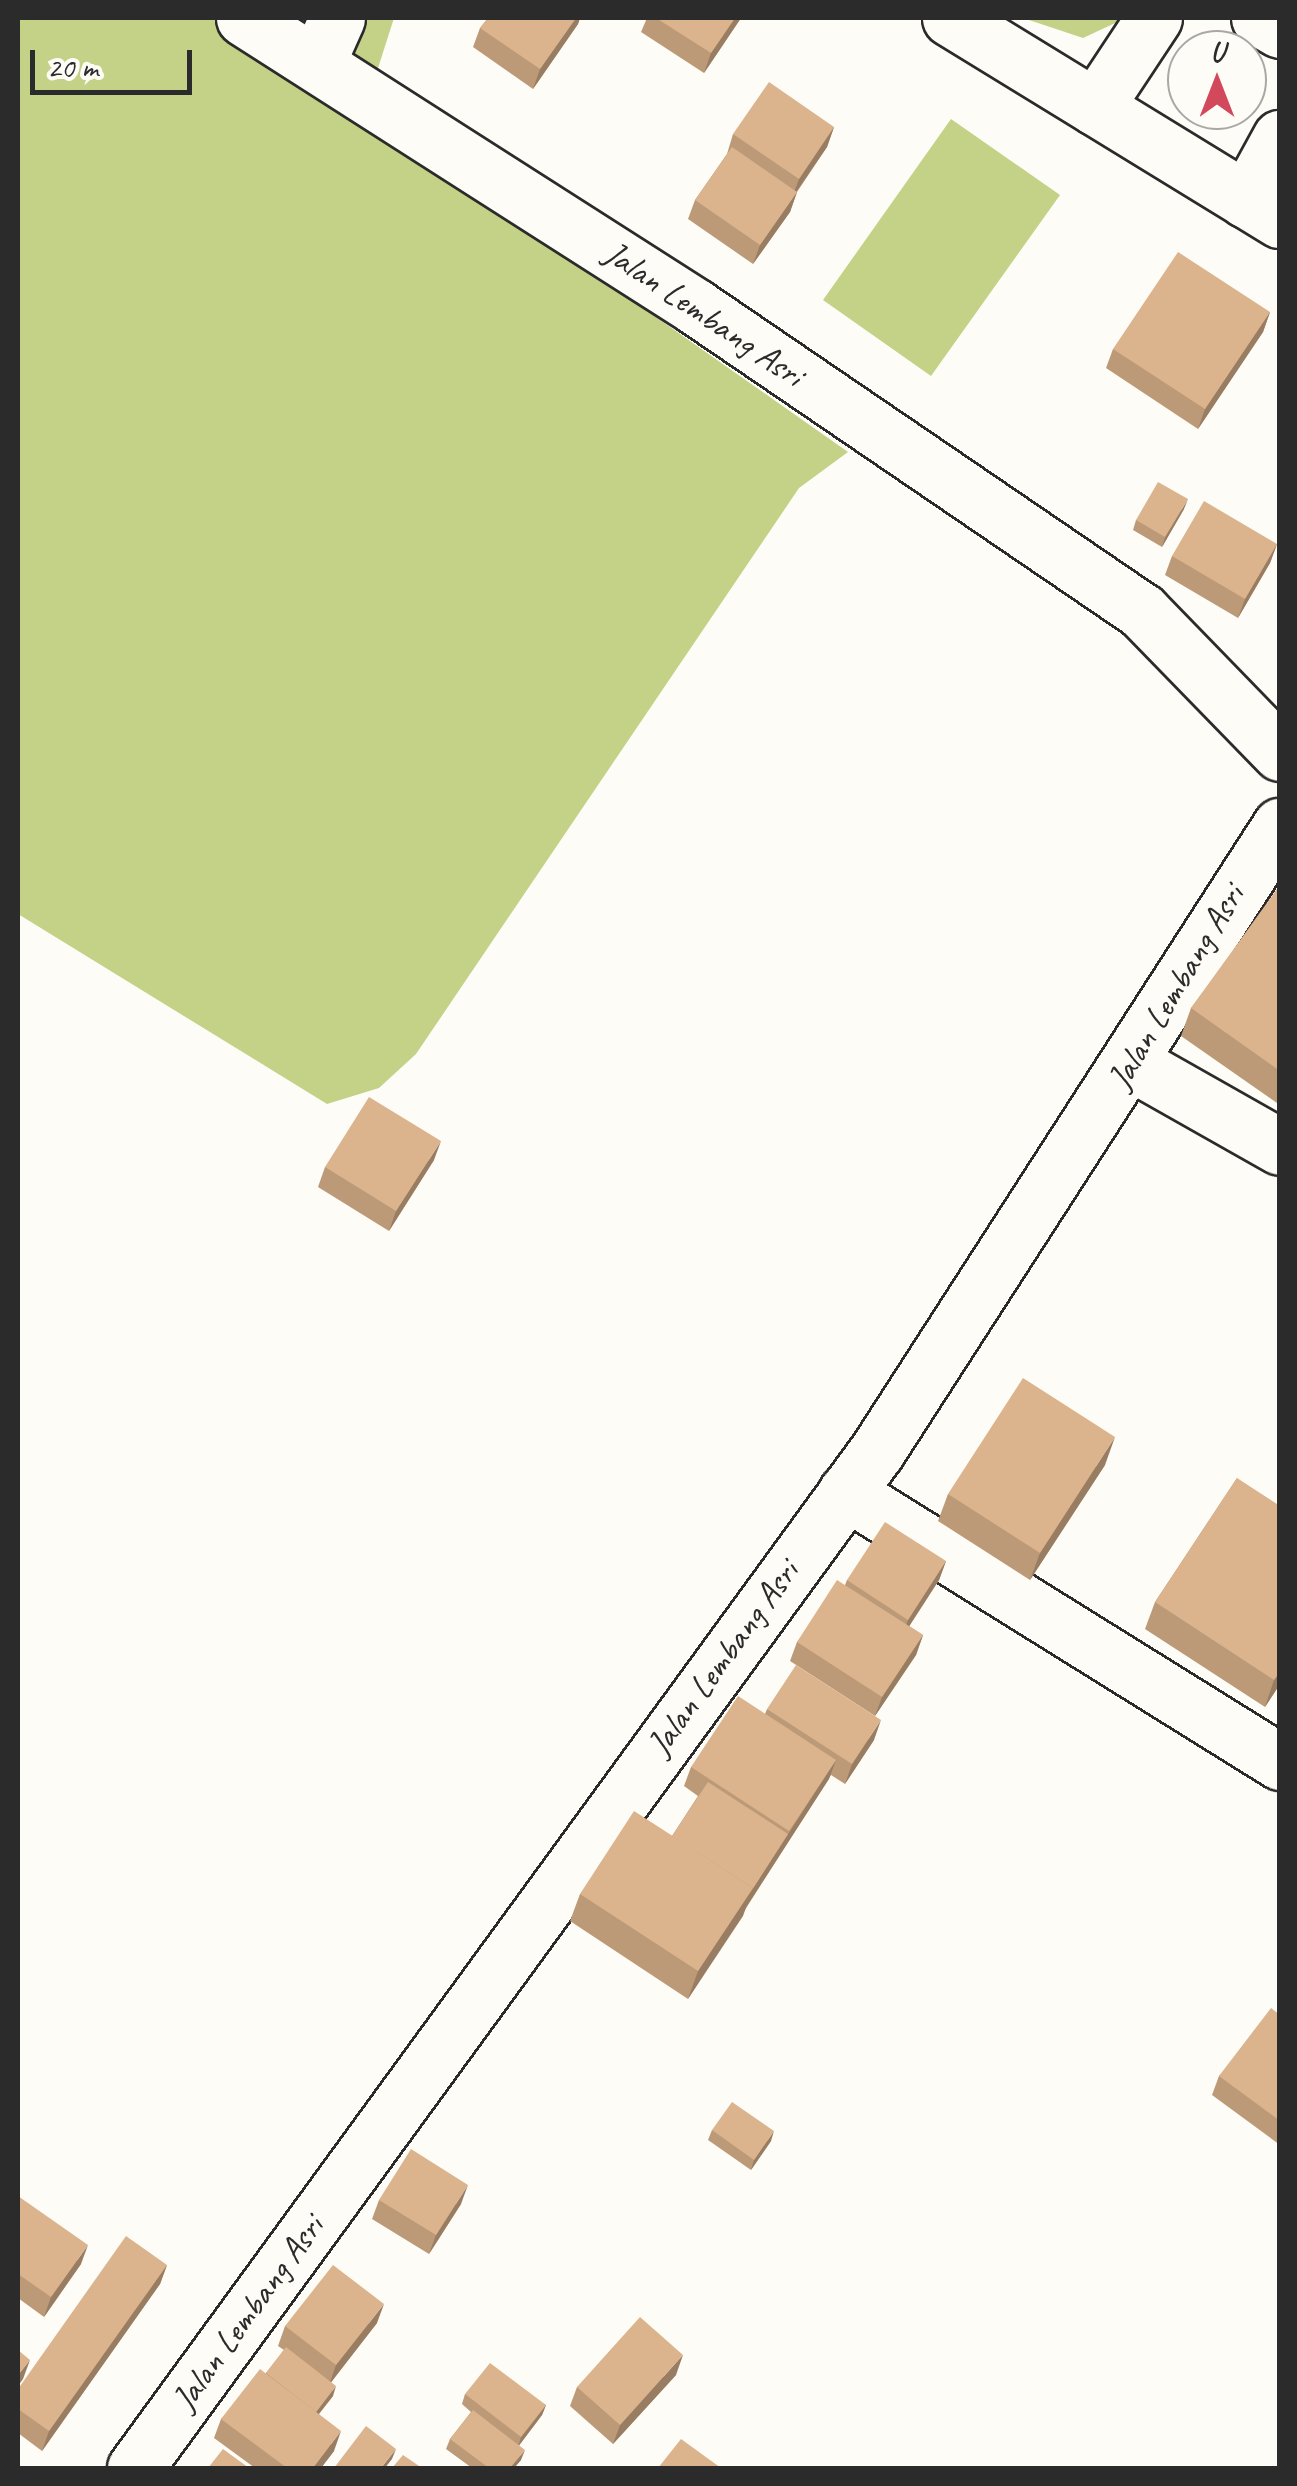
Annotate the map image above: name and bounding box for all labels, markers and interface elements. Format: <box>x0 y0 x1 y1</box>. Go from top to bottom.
scale bar <box>35 30 198 92</box>
north arrow <box>1167 30 1267 130</box>
text: U <box>1210 34 1224 69</box>
text: 20 m <box>47 48 98 86</box>
street label: Jalan Lembang Asri <box>597 232 811 396</box>
street label: Jalan Lembang Asri <box>1099 878 1253 1096</box>
street label: Jalan Lembang Asri <box>638 1553 808 1763</box>
street label: Jalan Lembang Asri <box>163 2208 333 2418</box>

